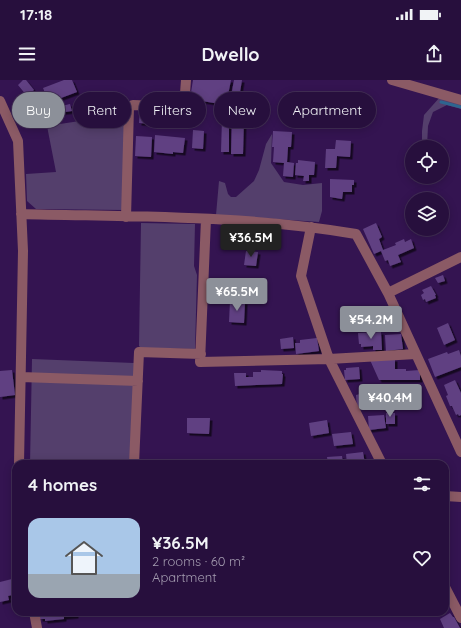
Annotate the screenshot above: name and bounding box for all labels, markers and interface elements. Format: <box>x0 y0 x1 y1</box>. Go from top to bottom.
text: 17:18 <box>20 5 52 24</box>
icon: menu <box>16 43 38 65</box>
text: Dwello <box>201 43 260 66</box>
icon: share <box>423 43 445 65</box>
chip: Buy <box>12 92 65 128</box>
chip: Rent <box>73 92 131 128</box>
chip: Filters <box>139 92 206 128</box>
chip: New <box>214 92 270 128</box>
chip: Apartment <box>278 92 376 128</box>
map controls <box>405 140 449 236</box>
button: locate <box>405 140 449 184</box>
button: layers <box>405 192 449 236</box>
pin: ¥36.5M <box>218 224 284 258</box>
text: ¥36.5M <box>229 229 273 245</box>
pin: ¥65.5M <box>204 278 270 312</box>
text: ¥65.5M <box>215 283 259 299</box>
pin: ¥54.2M <box>338 306 404 340</box>
text: ¥54.2M <box>349 311 393 327</box>
pin: ¥40.4M <box>357 384 423 418</box>
text: ¥40.4M <box>368 389 412 405</box>
icon: filters <box>411 473 433 495</box>
text: 4 homes <box>28 474 97 495</box>
text: ¥36.5M <box>152 532 209 553</box>
icon: home <box>60 534 108 582</box>
icon: heart <box>411 547 433 569</box>
text: 2 rooms · 60 m² <box>152 553 245 569</box>
text: Apartment <box>152 569 217 585</box>

